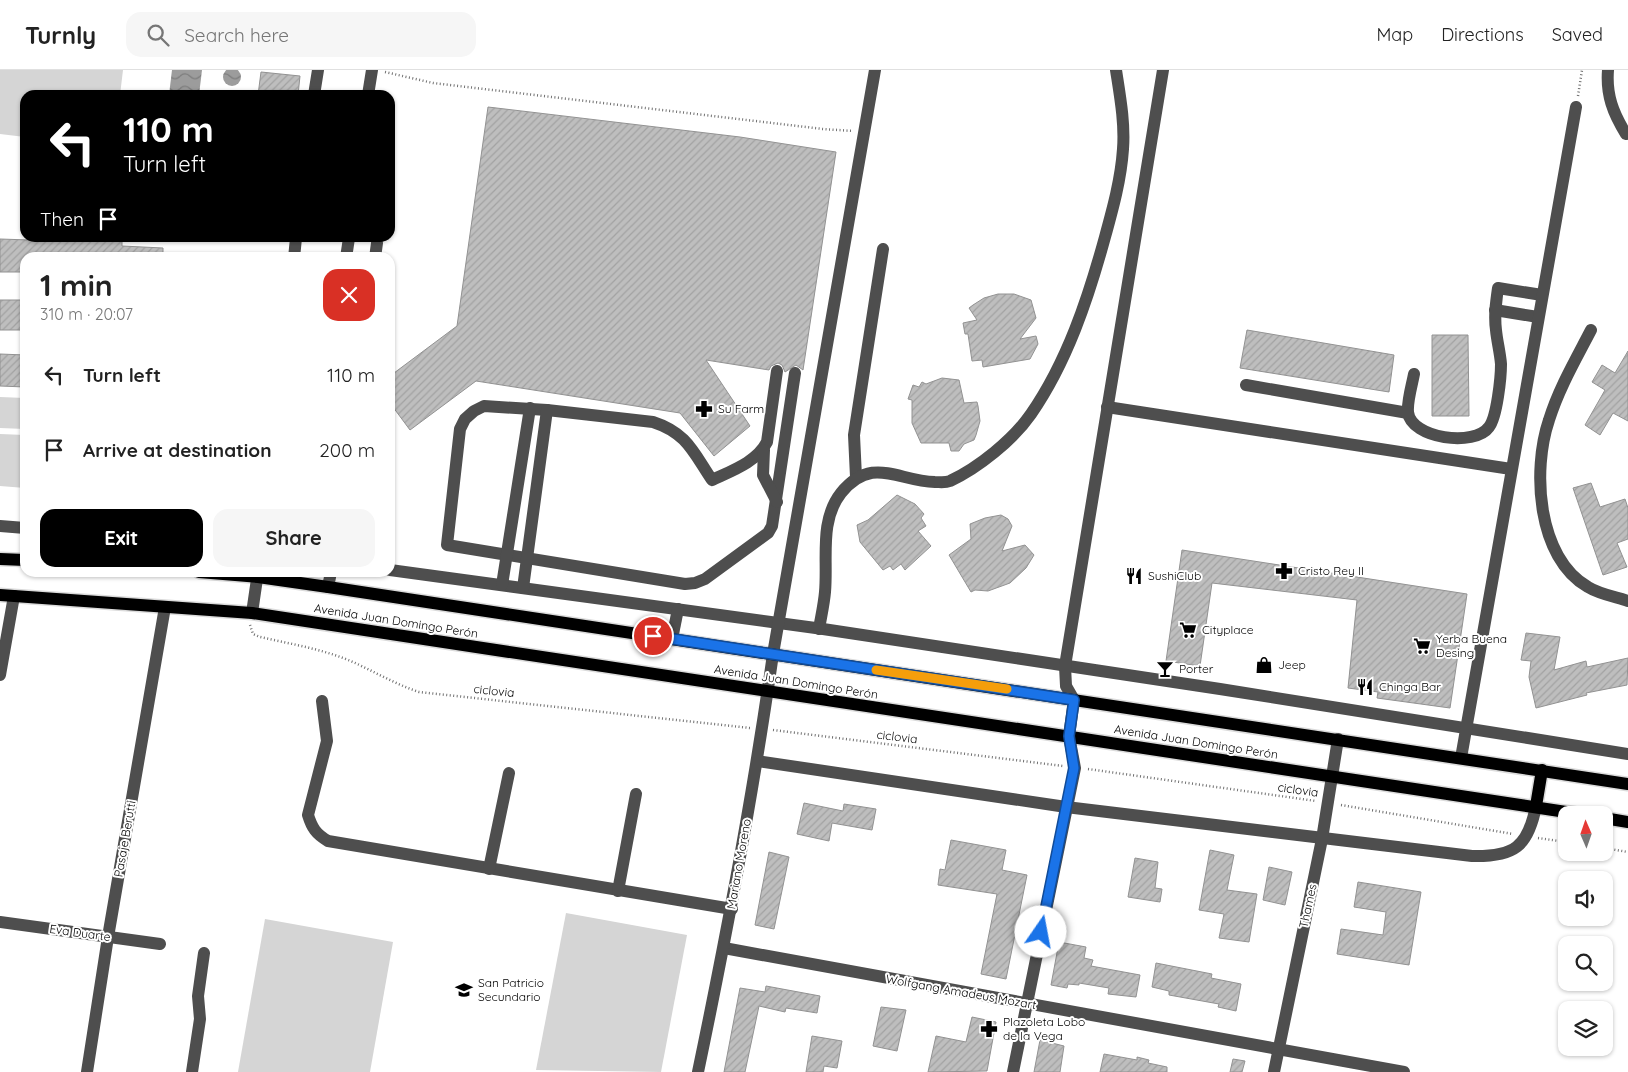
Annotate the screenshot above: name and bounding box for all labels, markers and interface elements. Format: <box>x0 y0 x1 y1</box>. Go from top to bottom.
search box <box>126 12 476 57</box>
text: Turnly <box>25 20 96 50</box>
icon: search <box>144 21 172 49</box>
text: Search here <box>184 23 289 47</box>
text: Map <box>1376 23 1413 46</box>
text: Directions <box>1441 23 1524 46</box>
text: Saved <box>1552 23 1603 46</box>
text: 110 m <box>123 107 214 151</box>
icon: left <box>40 110 105 175</box>
text: Turn left <box>123 150 206 178</box>
icon: arrive <box>94 205 122 233</box>
text: Then <box>40 207 84 231</box>
text: 1 min <box>40 266 113 304</box>
button: close <box>323 269 375 321</box>
text: 310 m · 20:07 <box>40 304 133 324</box>
icon: left <box>40 361 68 389</box>
text: Turn left <box>83 363 161 387</box>
text: 110 m <box>327 363 375 387</box>
pharmacy icon: Su Farm <box>694 399 714 419</box>
place label: Su Farm <box>718 401 764 416</box>
icon: arrive <box>40 436 68 464</box>
text: Arrive at destination <box>83 438 272 462</box>
text: 200 m <box>319 438 375 462</box>
button: Exit <box>40 509 203 567</box>
button: Share <box>213 509 375 567</box>
pharmacy icon: Cristo Rey II <box>1274 561 1294 581</box>
place label: Cristo Rey II <box>1298 563 1364 578</box>
restaurant icon: SushiClub <box>1124 566 1144 586</box>
place label: SushiClub <box>1148 568 1201 583</box>
street label: Avenida Juan Domingo Perón <box>313 600 479 641</box>
pin <box>632 615 674 657</box>
supermarket icon: Cityplace <box>1178 620 1198 640</box>
icon: arrive <box>639 622 667 650</box>
place label: Cityplace <box>1202 622 1254 637</box>
place label: Yerba Buena Desing <box>1436 631 1507 660</box>
supermarket icon: Yerba Buena Desing <box>1412 636 1432 656</box>
shop icon: Jeep <box>1254 655 1274 675</box>
place label: Jeep <box>1278 657 1306 672</box>
bar icon: Porter <box>1155 659 1175 679</box>
street label: Avenida Juan Domingo Perón <box>713 661 879 702</box>
place label: Porter <box>1179 661 1214 676</box>
restaurant icon: Chinga Bar <box>1355 677 1375 697</box>
place label: Chinga Bar <box>1379 679 1441 694</box>
street label: ciclovia <box>473 681 515 700</box>
street label: Avenida Juan Domingo Perón <box>1113 721 1279 762</box>
street label: ciclovia <box>876 727 918 746</box>
street label: ciclovia <box>1277 779 1319 800</box>
street label: Pasaje Berutti <box>110 800 139 878</box>
north arrow <box>1558 806 1612 861</box>
map controls <box>1558 806 1613 1056</box>
street label: Mariano Moreno <box>723 818 754 910</box>
button: sound <box>1558 871 1613 926</box>
street label: Thames <box>1296 882 1320 929</box>
position arrow <box>1014 905 1066 957</box>
street label: Eva Duarte <box>48 921 112 944</box>
button: search <box>1558 936 1613 991</box>
street label: Wolfgang Amadeus Mozart <box>885 971 1038 1012</box>
place label: San Patricio Secundario <box>478 975 544 1004</box>
school or university icon: San Patricio Secundario <box>454 980 474 1000</box>
button: layers <box>1558 1001 1613 1056</box>
place label: Plazoleta Lobo de la Vega <box>1003 1014 1085 1043</box>
pharmacy icon: Plazoleta Lobo de la Vega <box>979 1019 999 1039</box>

